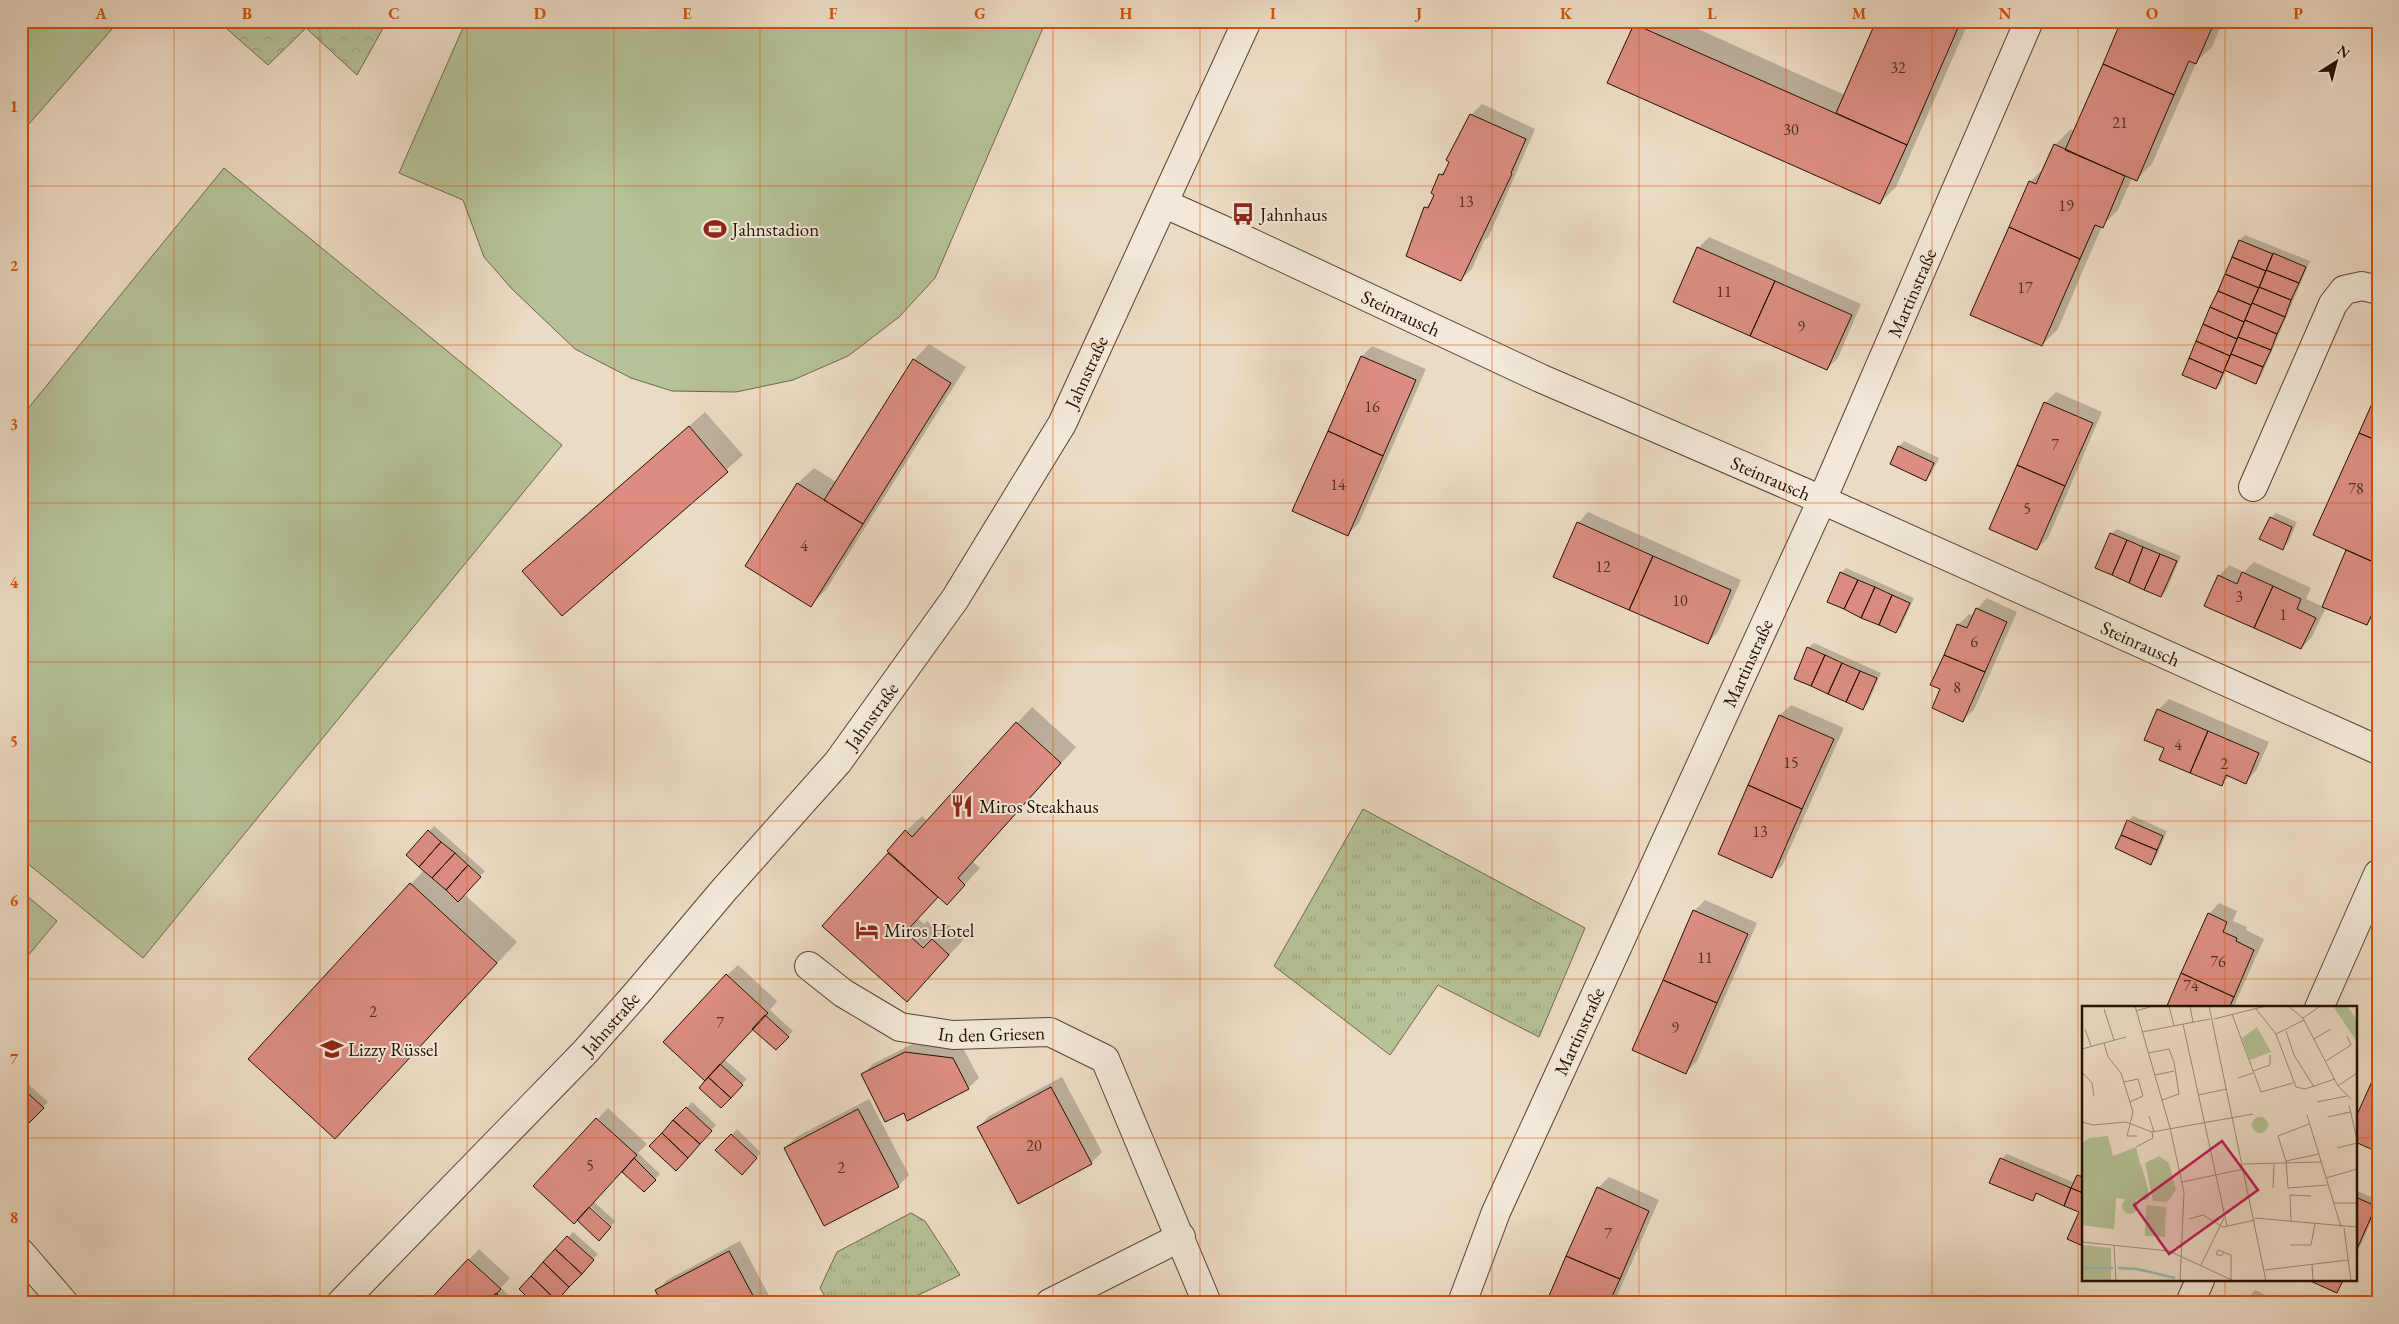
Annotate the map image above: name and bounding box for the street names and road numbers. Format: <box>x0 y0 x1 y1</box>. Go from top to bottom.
street label: Martinstraße <box>1882 245 1942 341</box>
street label: Steinrausch <box>1357 284 1445 343</box>
street label: Jahnstraße <box>1058 332 1114 414</box>
street label: Steinrausch <box>1727 450 1815 507</box>
street label: Martinstraße <box>1717 615 1779 711</box>
street label: Steinrausch <box>2097 615 2184 673</box>
street label: Jahnstraße <box>838 677 904 756</box>
street label: Martinstraße <box>1548 983 1610 1080</box>
street label: Jahnstraße <box>574 987 645 1062</box>
street label: In den Griesen <box>936 1020 1046 1048</box>

